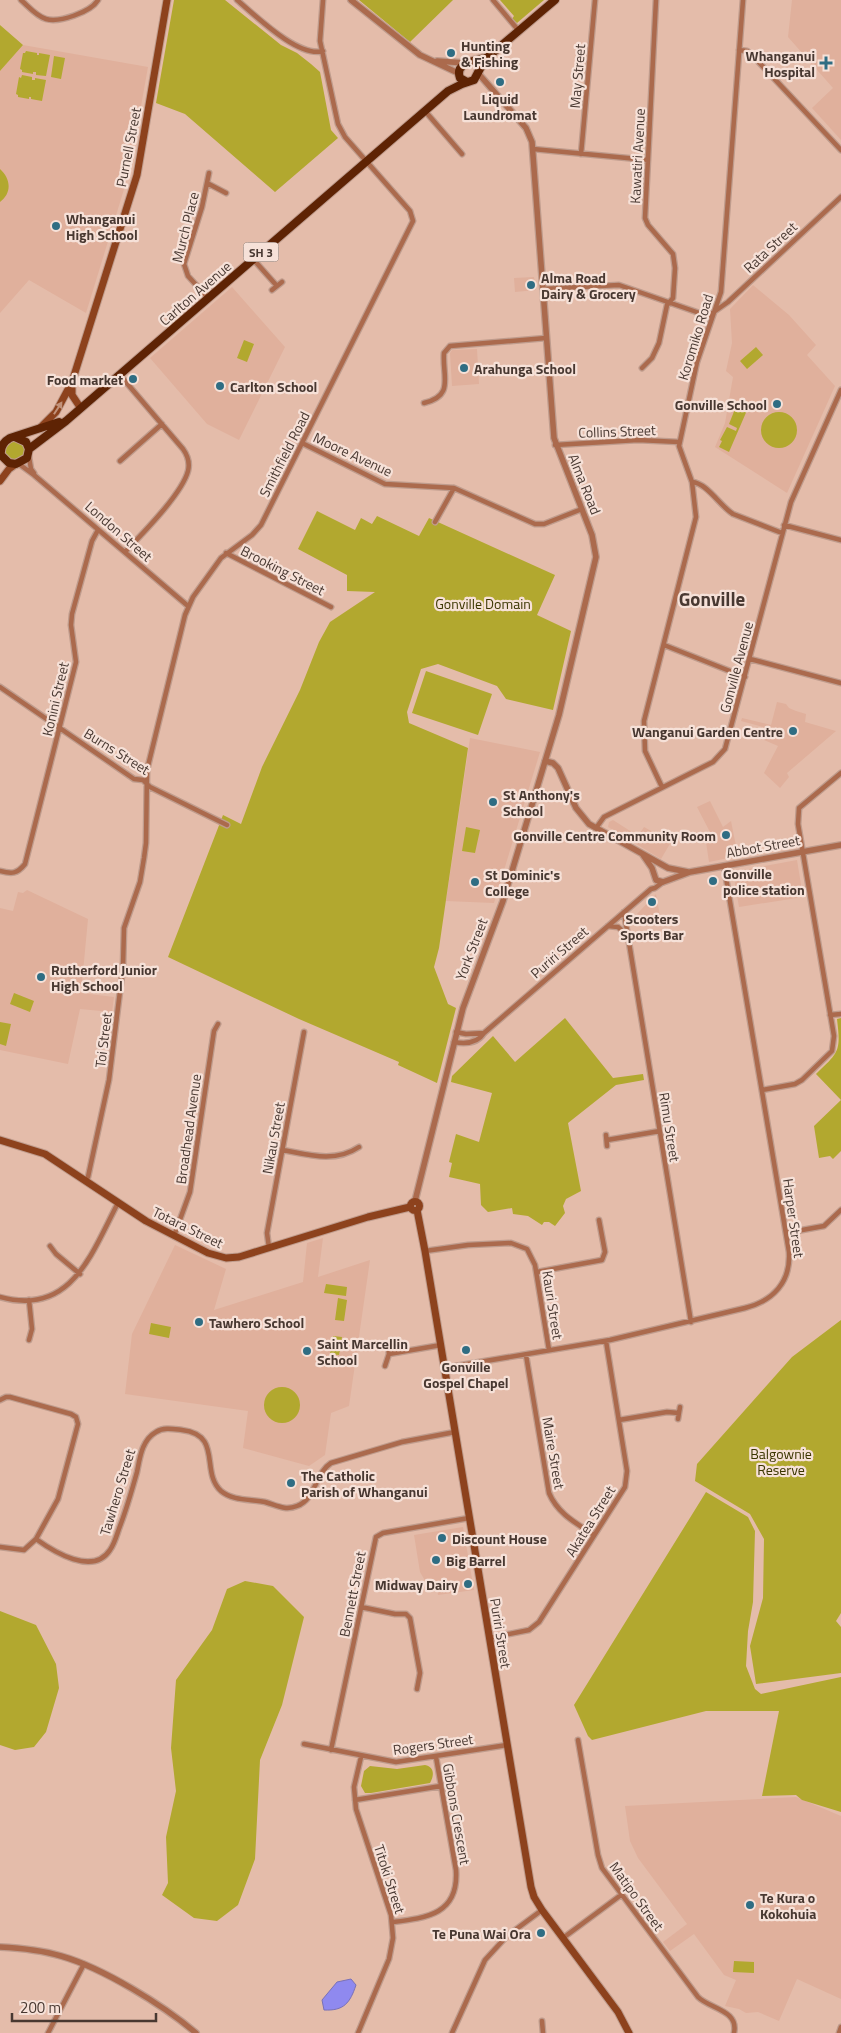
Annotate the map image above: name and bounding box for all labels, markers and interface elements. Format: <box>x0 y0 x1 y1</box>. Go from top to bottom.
place label: Hunting & Fishing <box>461 35 519 72</box>
street label: May Street <box>564 43 590 109</box>
place label: Whanganui Hospital <box>746 45 815 82</box>
marker: Hunting & Fishing <box>445 47 457 59</box>
marker: Whanganui Hospital <box>819 56 833 70</box>
marker: Liquid Laundromat <box>494 76 506 88</box>
place label: Liquid Laundromat <box>463 88 537 125</box>
street label: Purnell Street <box>110 105 146 189</box>
street label: Kawatiri Avenue <box>624 108 650 204</box>
street label: Murch Place <box>166 189 204 265</box>
place label: Whanganui High School <box>66 208 138 245</box>
street label: Rata Street <box>738 217 802 277</box>
marker: Whanganui High School <box>50 220 62 232</box>
road number: SH 3 <box>244 242 278 262</box>
street label: Carlton Avenue <box>154 256 236 330</box>
place label: Alma Road Dairy & Grocery <box>541 267 636 304</box>
marker: Alma Road Dairy & Grocery <box>525 279 537 291</box>
street label: Koromiko Road <box>672 291 718 383</box>
place label: Arahunga School <box>474 358 576 379</box>
marker: Arahunga School <box>458 362 470 374</box>
place label: Food market <box>47 369 123 390</box>
marker: Food market <box>127 373 139 385</box>
place label: Carlton School <box>230 376 317 397</box>
marker: Carlton School <box>214 380 226 392</box>
place label: Gonville School <box>675 394 767 415</box>
marker: Gonville School <box>771 398 783 410</box>
one-way arrow <box>53 402 62 415</box>
street label: Smithfield Road <box>253 408 315 500</box>
street label: Collins Street <box>578 419 656 443</box>
street label: Moore Avenue <box>310 426 396 482</box>
street label: Alma Road <box>563 451 607 517</box>
street label: London Street <box>81 496 157 566</box>
street label: Brooking Street <box>237 540 329 600</box>
district label: Gonville <box>679 584 746 613</box>
park label: Gonville Domain <box>435 593 531 614</box>
street label: Gonville Avenue <box>714 619 758 715</box>
street label: Konini Street <box>36 660 74 738</box>
place label: Wanganui Garden Centre <box>632 721 783 742</box>
street label: Burns Street <box>80 722 154 780</box>
marker: Wanganui Garden Centre <box>787 725 799 737</box>
place label: St Anthony's School <box>503 784 580 821</box>
marker: St Anthony's School <box>487 796 499 808</box>
place label: Gonville Centre Community Room <box>513 825 716 846</box>
marker: Gonville Centre Community Room <box>720 829 732 841</box>
street label: Abbot Street <box>724 829 802 863</box>
place label: Gonville police station <box>723 863 805 900</box>
place label: St Dominic's College <box>485 864 560 901</box>
marker: Gonville police station <box>707 875 719 887</box>
marker: St Dominic's College <box>469 876 481 888</box>
marker: Scooters Sports Bar <box>646 896 658 908</box>
place label: Scooters Sports Bar <box>620 908 684 945</box>
street label: York Street <box>450 915 492 983</box>
street label: Puriri Street <box>525 921 593 983</box>
place label: Rutherford Junior High School <box>51 959 157 996</box>
marker: Rutherford Junior High School <box>35 971 47 983</box>
street label: Toi Street <box>89 1011 117 1069</box>
street label: Broadhead Avenue <box>170 1073 206 1185</box>
street label: Rimu Street <box>654 1091 686 1163</box>
street label: Nikau Street <box>256 1100 290 1176</box>
street label: Harper Street <box>778 1177 810 1259</box>
street label: Totara Street <box>149 1201 227 1253</box>
street label: Kauri Street <box>537 1269 569 1341</box>
place label: Tawhero School <box>209 1312 304 1333</box>
marker: Tawhero School <box>193 1316 205 1328</box>
place label: Saint Marcellin School <box>317 1333 408 1370</box>
marker: Gonville Gospel Chapel <box>460 1344 472 1356</box>
marker: Saint Marcellin School <box>301 1345 313 1357</box>
place label: Gonville Gospel Chapel <box>423 1356 509 1393</box>
street label: Maire Street <box>537 1415 571 1491</box>
park label: Balgownie Reserve <box>750 1443 812 1480</box>
street label: Tawhero Street <box>94 1446 140 1538</box>
place label: The Catholic Parish of Whanganui <box>301 1465 428 1502</box>
marker: The Catholic Parish of Whanganui <box>285 1477 297 1489</box>
street label: Akatea Street <box>560 1481 620 1561</box>
place label: Discount House <box>452 1528 547 1549</box>
marker: Discount House <box>436 1532 448 1544</box>
street label: Bennett Street <box>333 1549 371 1639</box>
place label: Big Barrel <box>446 1550 506 1571</box>
marker: Big Barrel <box>430 1554 442 1566</box>
place label: Midway Dairy <box>375 1574 458 1595</box>
marker: Midway Dairy <box>462 1578 474 1590</box>
street label: Puriri Street <box>485 1596 517 1670</box>
street label: Rogers Street <box>392 1728 474 1760</box>
street label: Gibbons Crescent <box>438 1762 476 1866</box>
street label: Titoki Street <box>369 1842 411 1916</box>
street label: Matipo Street <box>605 1857 669 1935</box>
place label: Te Kura o Kokohuia <box>760 1887 816 1924</box>
marker: Te Kura o Kokohuia <box>744 1899 756 1911</box>
place label: Te Puna Wai Ora <box>432 1923 531 1944</box>
marker: Te Puna Wai Ora <box>535 1927 547 1939</box>
scale bar <box>12 1990 156 2022</box>
text: 200 m <box>20 1996 61 2019</box>

